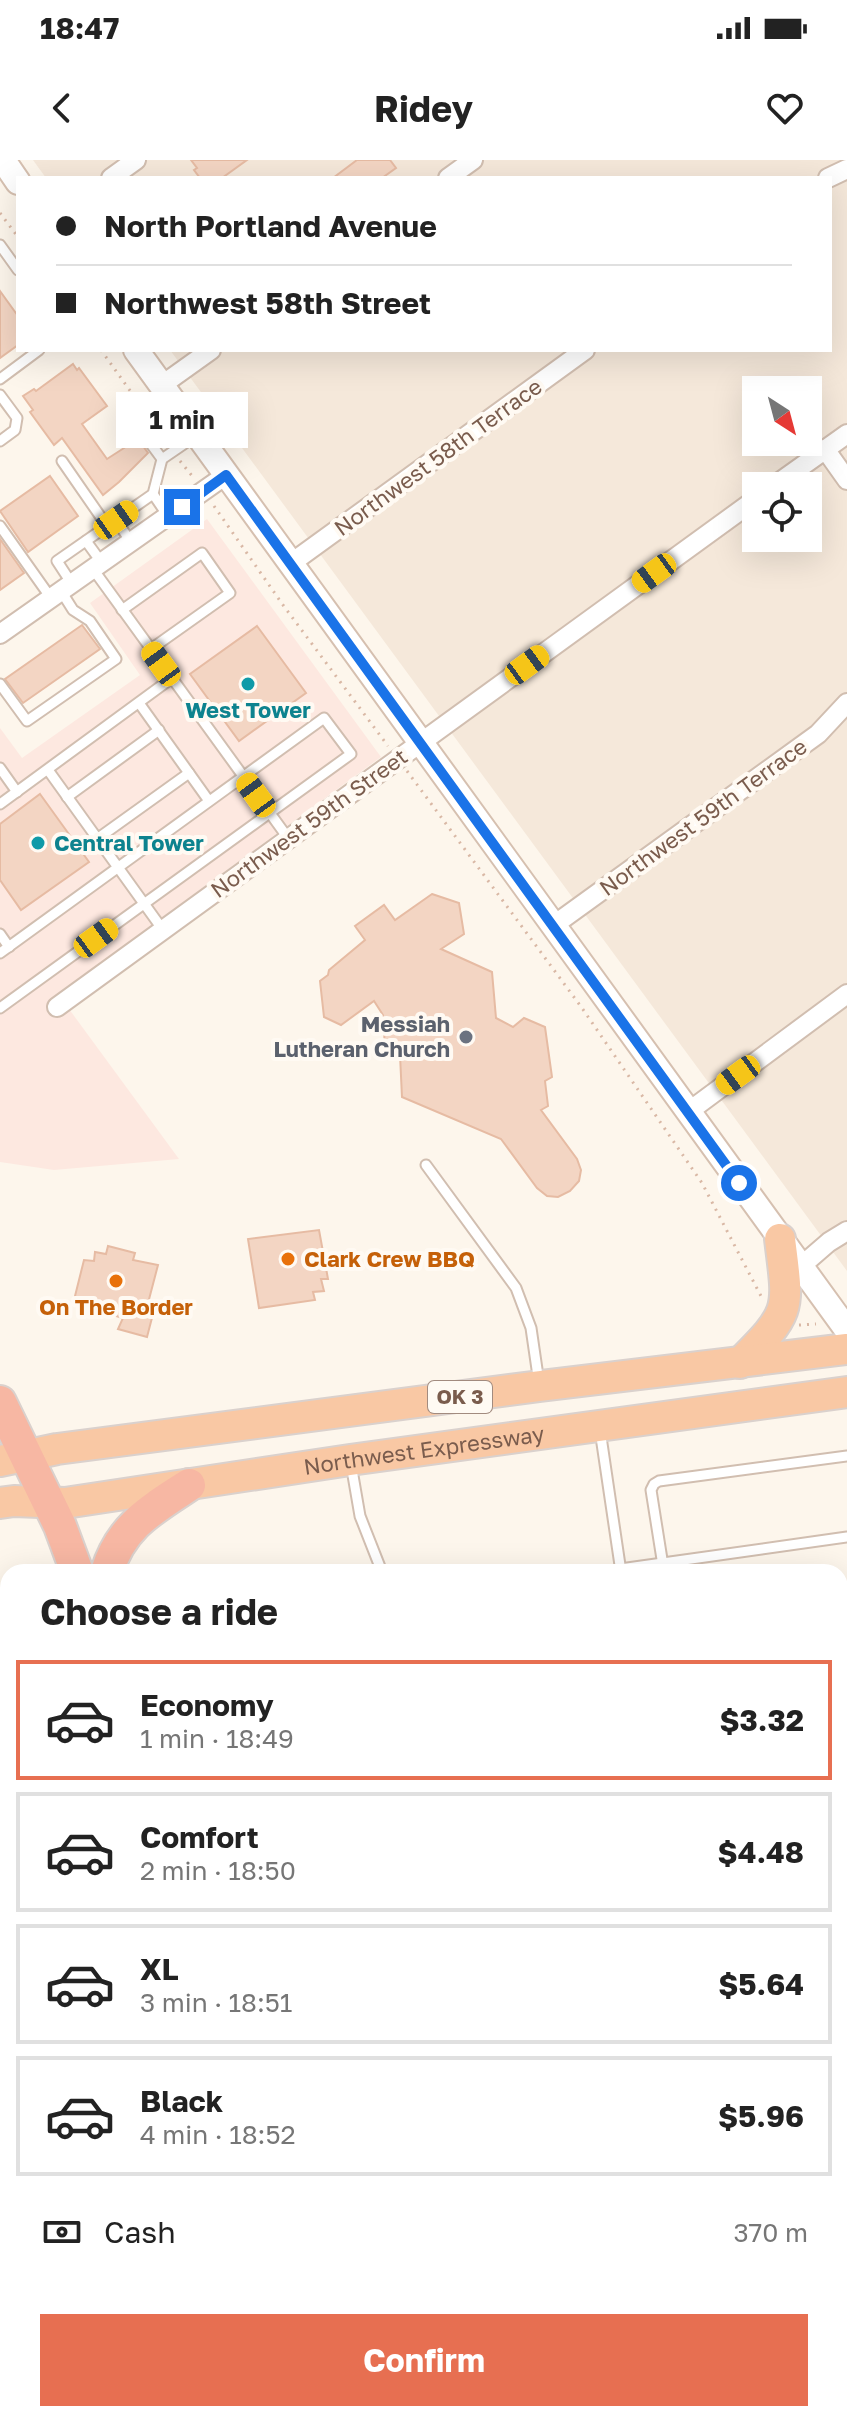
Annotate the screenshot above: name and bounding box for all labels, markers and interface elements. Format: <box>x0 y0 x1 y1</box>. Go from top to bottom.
text: 18:47 <box>40 10 119 46</box>
icon: back <box>40 86 84 130</box>
icon: heart <box>763 86 807 130</box>
text: Ridey <box>374 87 473 130</box>
text: North Portland Avenue <box>104 208 437 244</box>
text: Northwest 58th Street <box>104 285 431 321</box>
street label: Northwest 58th Terrace <box>329 372 547 541</box>
north arrow <box>742 376 822 456</box>
map controls <box>742 376 822 552</box>
callout: 1 min <box>116 391 248 447</box>
text: 1 min <box>149 404 215 435</box>
button: locate <box>742 472 822 552</box>
route end <box>164 489 200 525</box>
car <box>89 496 143 544</box>
car <box>628 549 680 597</box>
car <box>137 638 185 690</box>
car <box>501 641 553 689</box>
marker: West Tower <box>239 675 257 693</box>
place label: West Tower <box>185 696 311 723</box>
street label: Northwest 59th Terrace <box>594 732 812 901</box>
street label: Northwest 59th Street <box>205 742 412 903</box>
car <box>232 769 280 821</box>
place label: Central Tower <box>54 829 204 856</box>
marker: Central Tower <box>29 834 47 852</box>
car <box>70 914 122 962</box>
place label: Messiah Lutheran Church <box>273 1010 450 1062</box>
marker: Messiah Lutheran Church <box>457 1028 475 1046</box>
car <box>712 1051 764 1099</box>
route start <box>721 1165 757 1201</box>
place label: Clark Crew BBQ <box>304 1245 475 1272</box>
marker: Clark Crew BBQ <box>279 1250 297 1268</box>
marker: On The Border <box>107 1272 125 1290</box>
place label: On The Border <box>39 1293 193 1320</box>
road number: OK 3 <box>428 1381 492 1413</box>
street label: Northwest Expressway <box>302 1420 546 1480</box>
text: Choose a ride <box>40 1590 278 1633</box>
icon: car <box>44 1684 116 1756</box>
text: Economy <box>140 1687 274 1723</box>
text: $3.32 <box>719 1702 804 1738</box>
text: 1 min · 18:49 <box>140 1723 294 1754</box>
icon: car <box>44 1816 116 1888</box>
text: Comfort <box>140 1819 259 1855</box>
text: $4.48 <box>718 1834 804 1870</box>
text: 2 min · 18:50 <box>140 1855 296 1886</box>
icon: car <box>44 1948 116 2020</box>
text: XL <box>140 1951 179 1987</box>
text: $5.64 <box>718 1966 804 2002</box>
text: 3 min · 18:51 <box>140 1987 292 2018</box>
icon: car <box>44 2080 116 2152</box>
text: Black <box>140 2083 223 2119</box>
text: $5.96 <box>718 2098 804 2134</box>
text: 4 min · 18:52 <box>140 2119 296 2150</box>
icon: cash <box>40 2210 84 2254</box>
text: Cash <box>104 2214 176 2250</box>
text: 370 m <box>733 2217 808 2248</box>
button: Confirm <box>40 2314 808 2406</box>

